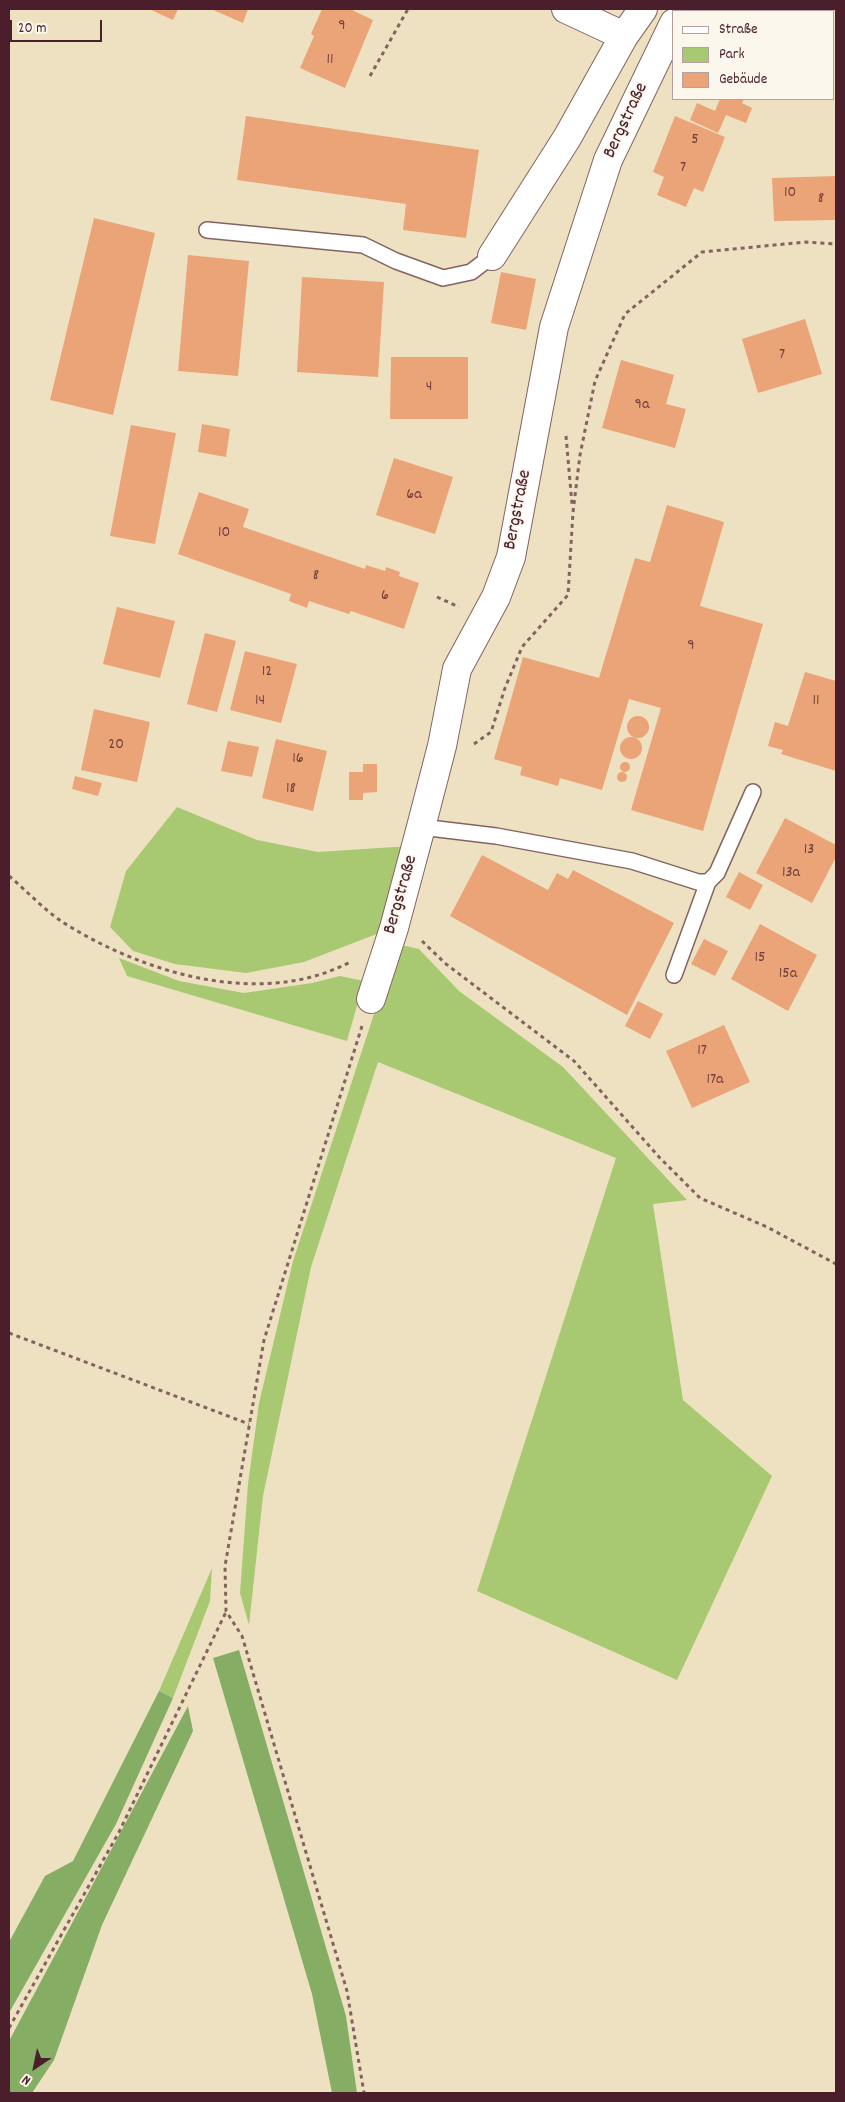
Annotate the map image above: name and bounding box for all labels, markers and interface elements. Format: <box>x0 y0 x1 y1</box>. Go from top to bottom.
scale bar <box>12 10 105 42</box>
legend <box>672 10 835 100</box>
house number: 9 <box>338 17 346 37</box>
text: 20 m <box>18 18 46 40</box>
text: Straße <box>719 19 757 41</box>
text: Park <box>719 44 745 66</box>
house number: 11 <box>326 51 334 71</box>
text: Gebäude <box>719 69 767 91</box>
street label: Bergstraße <box>600 79 654 163</box>
house number: 5 <box>691 131 699 151</box>
house number: 7 <box>680 159 686 179</box>
house number: 10 <box>784 184 796 204</box>
house number: 8 <box>818 190 824 210</box>
house number: 7 <box>779 346 785 366</box>
house number: 4 <box>426 378 432 398</box>
house number: 9a <box>635 396 649 416</box>
street label: Bergstraße <box>500 468 538 552</box>
house number: 6a <box>406 486 422 506</box>
house number: 10 <box>218 524 230 544</box>
house number: 8 <box>313 567 319 587</box>
house number: 6 <box>381 587 389 607</box>
house number: 9 <box>687 637 695 657</box>
house number: 12 <box>262 663 272 683</box>
house number: 14 <box>255 692 265 712</box>
house number: 11 <box>812 692 820 712</box>
house number: 20 <box>108 736 124 756</box>
house number: 16 <box>292 750 304 770</box>
house number: 18 <box>286 780 296 800</box>
house number: 13 <box>804 841 814 861</box>
street label: Bergstraße <box>380 853 424 937</box>
house number: 13a <box>782 864 800 884</box>
house number: 15 <box>755 949 765 969</box>
house number: 15a <box>779 965 797 985</box>
house number: 17 <box>697 1042 707 1062</box>
house number: 17a <box>706 1071 724 1091</box>
north arrow <box>10 2042 60 2092</box>
text: N <box>18 2069 35 2090</box>

